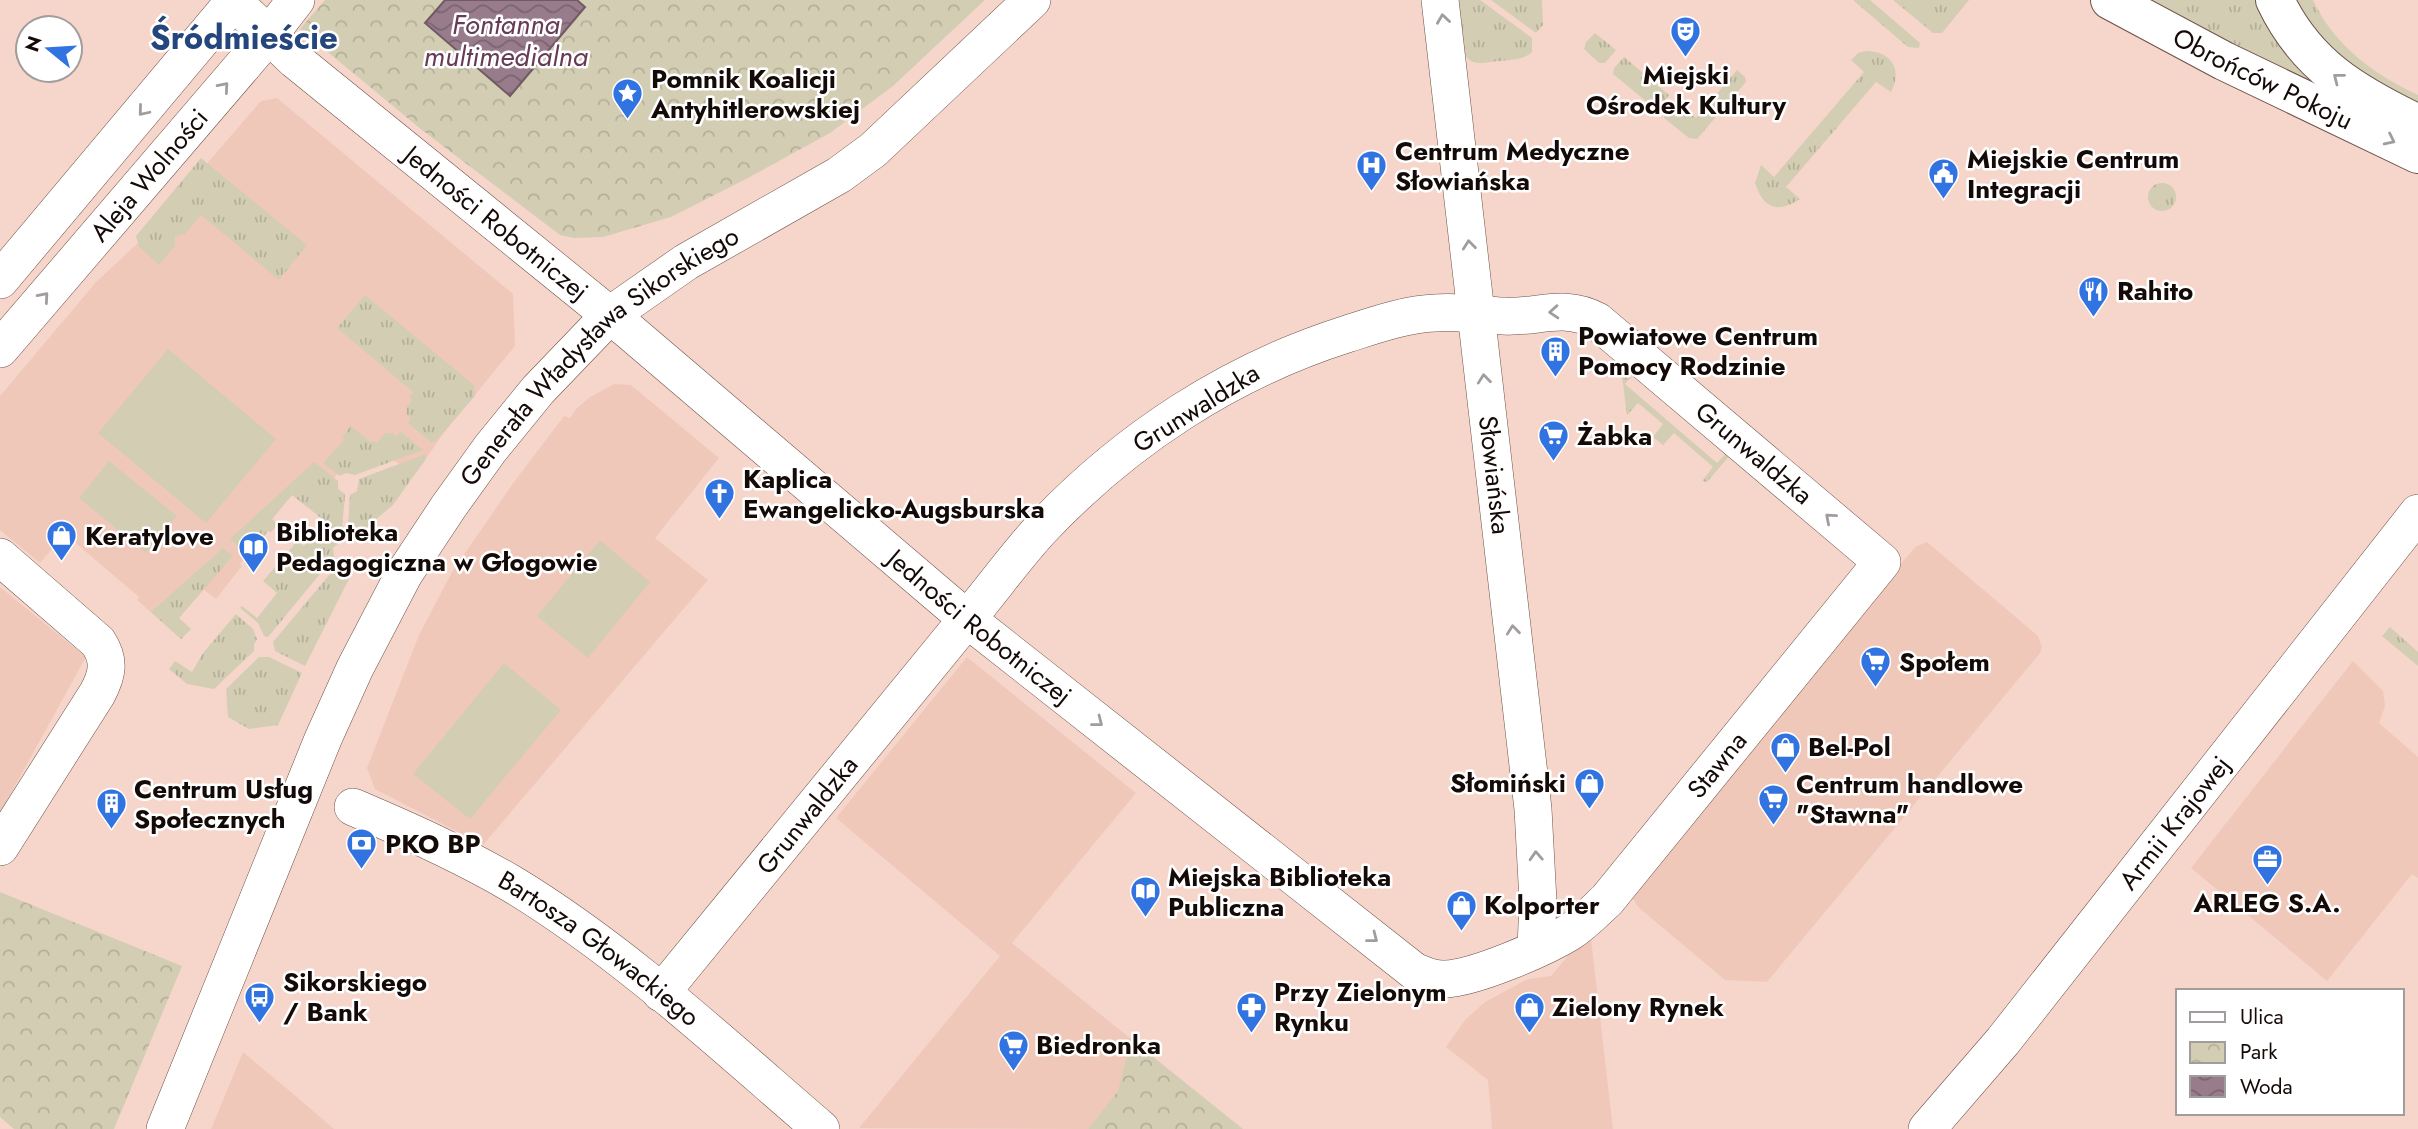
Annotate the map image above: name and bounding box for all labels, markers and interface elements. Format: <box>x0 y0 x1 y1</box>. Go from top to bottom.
water label: Fontanna multimedialna <box>424 4 589 77</box>
one-way arrow <box>1435 13 1450 25</box>
north arrow <box>14 14 84 84</box>
district label: Śródmieście <box>150 14 338 61</box>
theatre icon: Miejski Ośrodek Kultury <box>1669 15 1703 59</box>
street label: Obrońców Pokoju <box>2166 18 2359 139</box>
text: N <box>18 33 48 55</box>
place label: Miejski Ośrodek Kultury <box>1586 56 1787 124</box>
place label: Pomnik Koalicji Antyhitlerowskiej <box>650 60 860 128</box>
one-way arrow <box>2333 74 2345 87</box>
place icon: Pomnik Koalicji Antyhitlerowskiej <box>611 77 645 121</box>
one-way arrow <box>216 82 228 95</box>
street label: Aleja Wolności <box>81 100 217 250</box>
one-way arrow <box>139 102 151 115</box>
place label: Centrum Medyczne Słowiańska <box>1395 132 1630 200</box>
one-way arrow <box>2383 132 2396 146</box>
street label: Jedności Robotniczej <box>393 135 597 310</box>
place label: Miejskie Centrum Integracji <box>1967 140 2179 208</box>
hospital icon: Centrum Medyczne Słowiańska <box>1355 149 1389 193</box>
public building icon: Miejskie Centrum Integracji <box>1927 157 1961 201</box>
street label: Generała Władysława Sikorskiego <box>450 217 746 494</box>
one-way arrow <box>1462 239 1477 251</box>
place label: Rahito <box>2117 272 2193 310</box>
restaurant icon: Rahito <box>2077 274 2111 318</box>
one-way arrow <box>36 292 48 305</box>
one-way arrow <box>1548 304 1559 319</box>
place label: Powiatowe Centrum Pomocy Rodzinie <box>1578 317 1818 385</box>
building icon: Powiatowe Centrum Pomocy Rodzinie <box>1538 334 1572 378</box>
street label: Grunwaldzka <box>1125 354 1267 462</box>
one-way arrow <box>1477 373 1492 385</box>
street label: Grunwaldzka <box>1687 392 1821 514</box>
street label: Słowiańska <box>1469 414 1520 536</box>
place label: Żabka <box>1577 417 1652 455</box>
supermarket icon: Żabka <box>1537 419 1571 463</box>
place label: Kaplica Ewangelicko-Augsburska <box>743 460 1045 528</box>
church icon: Kaplica Ewangelicko-Augsburska <box>703 477 737 521</box>
place label: Biblioteka Pedagogiczna w Głogowie <box>276 513 598 581</box>
one-way arrow <box>1825 514 1838 526</box>
place label: Keratylove <box>85 517 214 555</box>
shop icon: Keratylove <box>45 519 79 563</box>
library icon: Biblioteka Pedagogiczna w Głogowie <box>236 530 270 574</box>
street label: Jedności Robotniczej <box>877 538 1080 714</box>
one-way arrow <box>1505 624 1520 635</box>
place label: Społem <box>1899 643 1990 681</box>
supermarket icon: Społem <box>1859 645 1893 689</box>
one-way arrow <box>1090 713 1102 726</box>
street label: Stawna <box>1678 723 1756 807</box>
place label: Bel-Pol <box>1808 728 1891 766</box>
shop icon: Bel-Pol <box>1768 730 1802 774</box>
street label: Grunwaldzka <box>747 747 867 883</box>
street label: Armii Krajowej <box>2110 747 2239 898</box>
place label: Słomiński <box>1450 764 1566 802</box>
place label: Centrum handlowe "Stawna" <box>1796 765 2023 833</box>
shop icon: Słomiński <box>1572 766 1606 810</box>
place label: Centrum Usług Społecznych <box>134 770 313 838</box>
supermarket icon: Centrum handlowe "Stawna" <box>1756 782 1790 826</box>
building icon: Centrum Usług Społecznych <box>94 787 128 831</box>
place label: PKO BP <box>385 825 481 863</box>
bank icon: PKO BP <box>345 827 379 871</box>
office icon: ARLEG S.A. <box>2250 843 2284 887</box>
one-way arrow <box>1528 850 1543 861</box>
place label: Miejska Biblioteka Publiczna <box>1168 858 1391 926</box>
street label: Bartosza Głowackiego <box>491 861 708 1035</box>
library icon: Miejska Biblioteka Publiczna <box>1128 875 1162 919</box>
place label: ARLEG S.A. <box>2192 884 2341 922</box>
place label: Kolporter <box>1484 886 1600 924</box>
shop icon: Kolporter <box>1444 888 1478 932</box>
one-way arrow <box>1364 930 1377 942</box>
place label: Sikorskiego / Bank <box>283 963 427 1031</box>
place label: Przy Zielonym Rynku <box>1274 973 1447 1041</box>
bus stop icon: Sikorskiego / Bank <box>243 980 277 1024</box>
place label: Zielony Rynek <box>1552 988 1724 1026</box>
legend <box>2176 989 2404 1115</box>
pharmacy icon: Przy Zielonym Rynku <box>1234 990 1268 1034</box>
shop icon: Zielony Rynek <box>1512 990 1546 1034</box>
text: Ulica <box>2240 1002 2284 1032</box>
place label: Biedronka <box>1036 1026 1161 1064</box>
supermarket icon: Biedronka <box>996 1028 1030 1072</box>
text: Park <box>2240 1037 2278 1067</box>
text: Woda <box>2240 1072 2293 1102</box>

